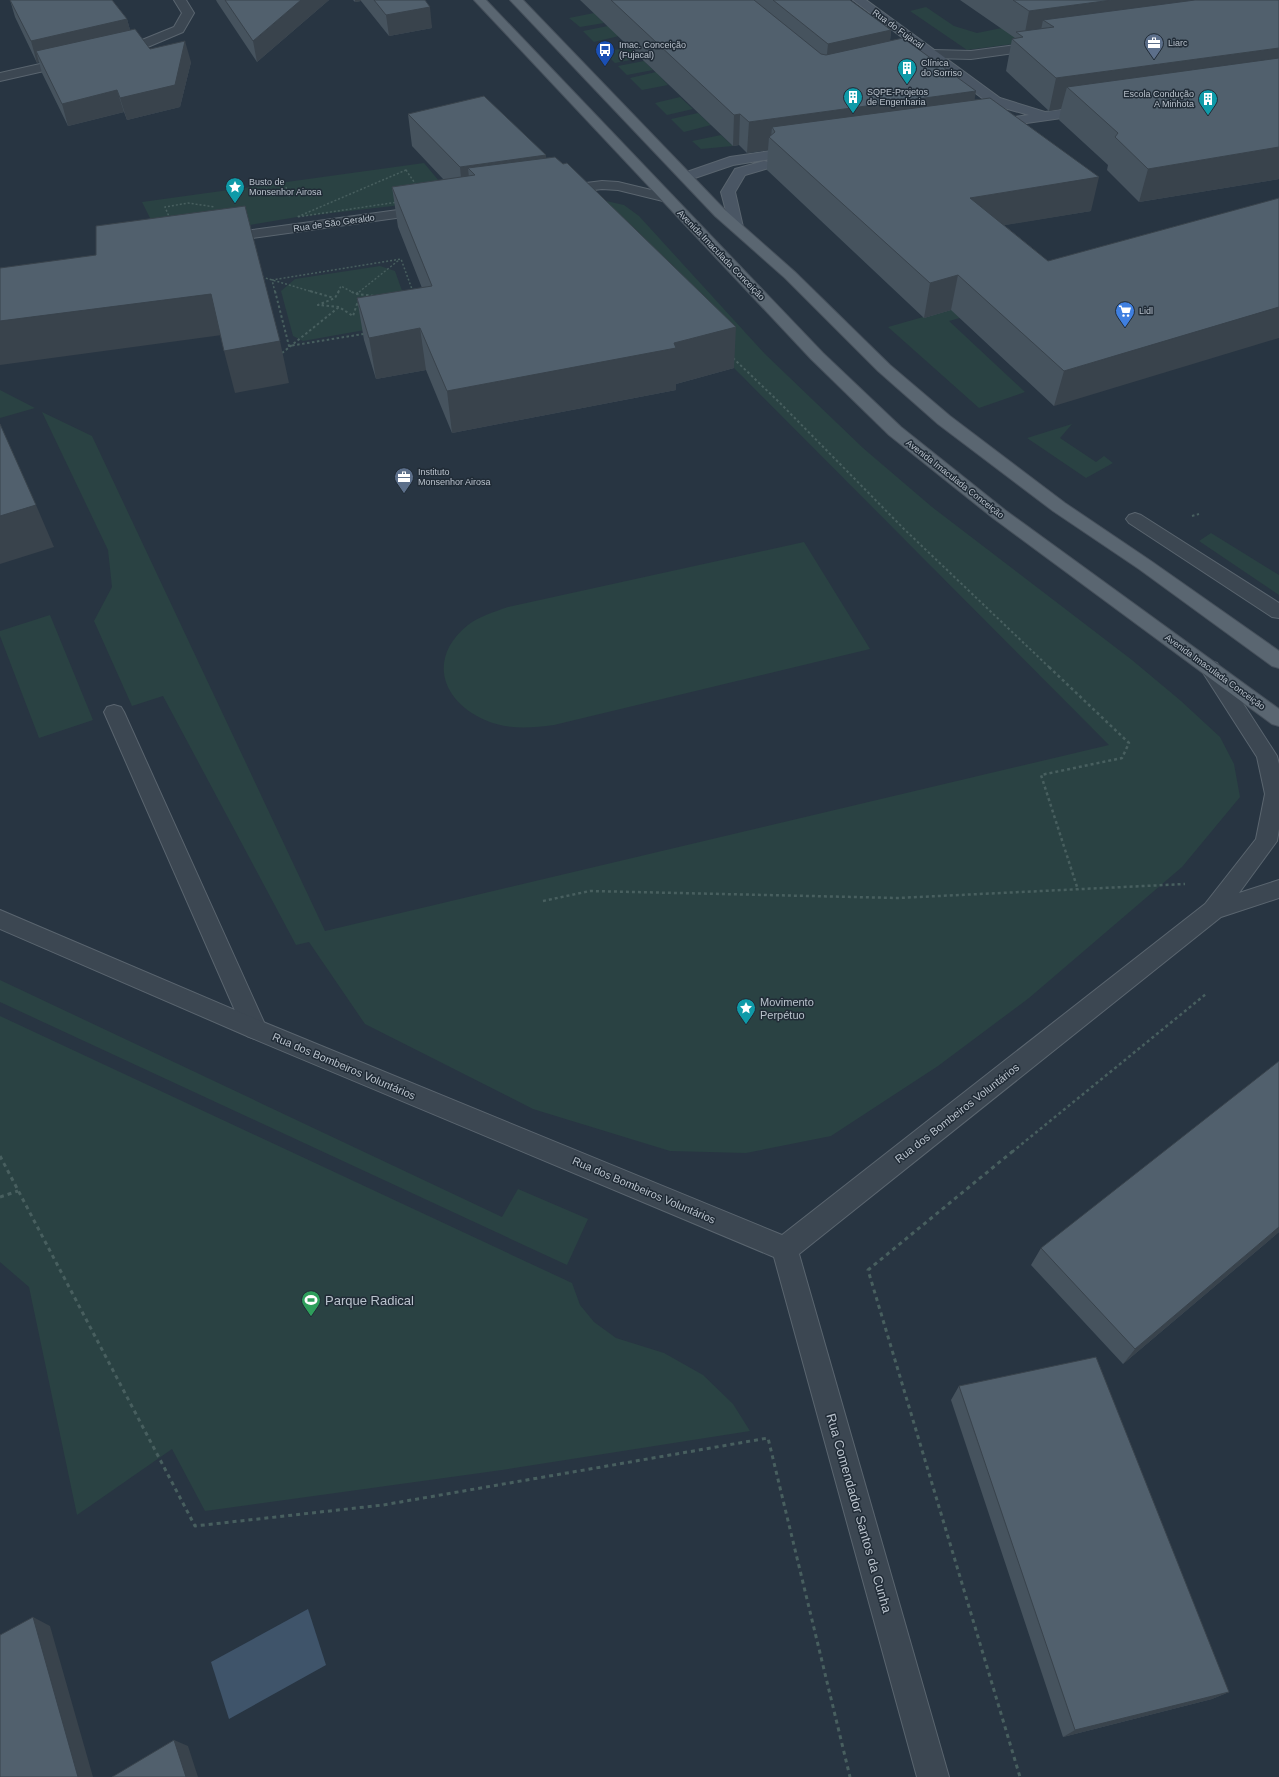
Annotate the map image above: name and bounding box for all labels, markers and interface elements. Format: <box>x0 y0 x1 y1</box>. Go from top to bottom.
street label: Rua do Fujacal <box>871 7 925 51</box>
office icon: Liarc <box>1143 32 1165 60</box>
place label: Liarc <box>1168 38 1188 48</box>
bus stop icon: Imac. Conceição (Fujacal) <box>594 39 616 67</box>
place label: Imac. Conceição (Fujacal) <box>619 40 686 60</box>
building icon: Clínica do Sorriso <box>896 57 918 85</box>
place label: Clínica do Sorriso <box>921 58 962 78</box>
building icon: SQPE-Projetos de Engenharia <box>842 86 864 114</box>
place label: SQPE-Projetos de Engenharia <box>867 87 929 107</box>
building icon: Escola Condução A Minhota <box>1197 88 1219 116</box>
place label: Escola Condução A Minhota <box>1123 89 1194 109</box>
place icon: Busto de Monsenhor Airosa <box>224 176 246 204</box>
place label: Busto de Monsenhor Airosa <box>249 177 322 197</box>
street label: Avenida Imaculada Conceição <box>675 208 767 302</box>
street label: Rua de São Geraldo <box>293 212 375 234</box>
supermarket icon: Lidl <box>1114 300 1136 328</box>
place label: Lidl <box>1139 306 1153 316</box>
street label: Avenida Imaculada Conceição <box>904 438 1006 520</box>
office icon: Instituto Monsenhor Airosa <box>393 466 415 494</box>
place label: Instituto Monsenhor Airosa <box>418 467 491 487</box>
street label: Avenida Imaculada Conceição <box>1163 632 1267 712</box>
place label: Movimento Perpétuo <box>760 996 814 1021</box>
place icon: Movimento Perpétuo <box>735 997 757 1025</box>
street label: Rua dos Bombeiros Voluntários <box>271 1030 418 1102</box>
street label: Rua dos Bombeiros Voluntários <box>893 1061 1022 1165</box>
street label: Rua dos Bombeiros Voluntários <box>571 1154 718 1226</box>
sports icon: Parque Radical <box>300 1289 322 1317</box>
place label: Parque Radical <box>325 1293 414 1308</box>
street label: Rua Comendador Santos da Cunha <box>823 1412 895 1615</box>

